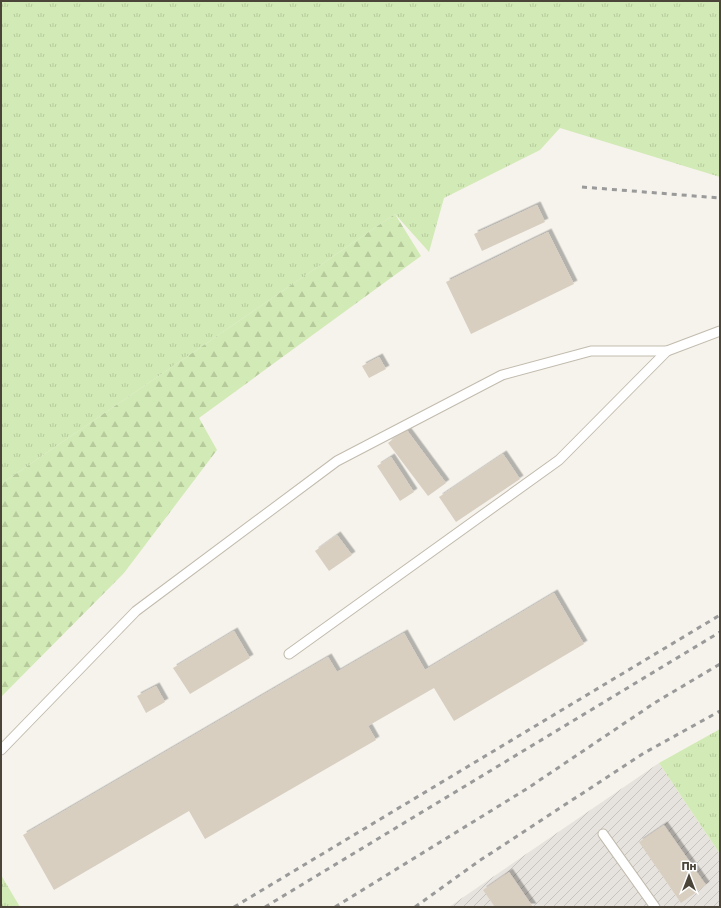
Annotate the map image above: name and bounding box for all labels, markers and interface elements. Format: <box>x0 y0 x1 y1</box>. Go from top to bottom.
north arrow <box>669 856 709 896</box>
text: Пн <box>681 860 697 873</box>

